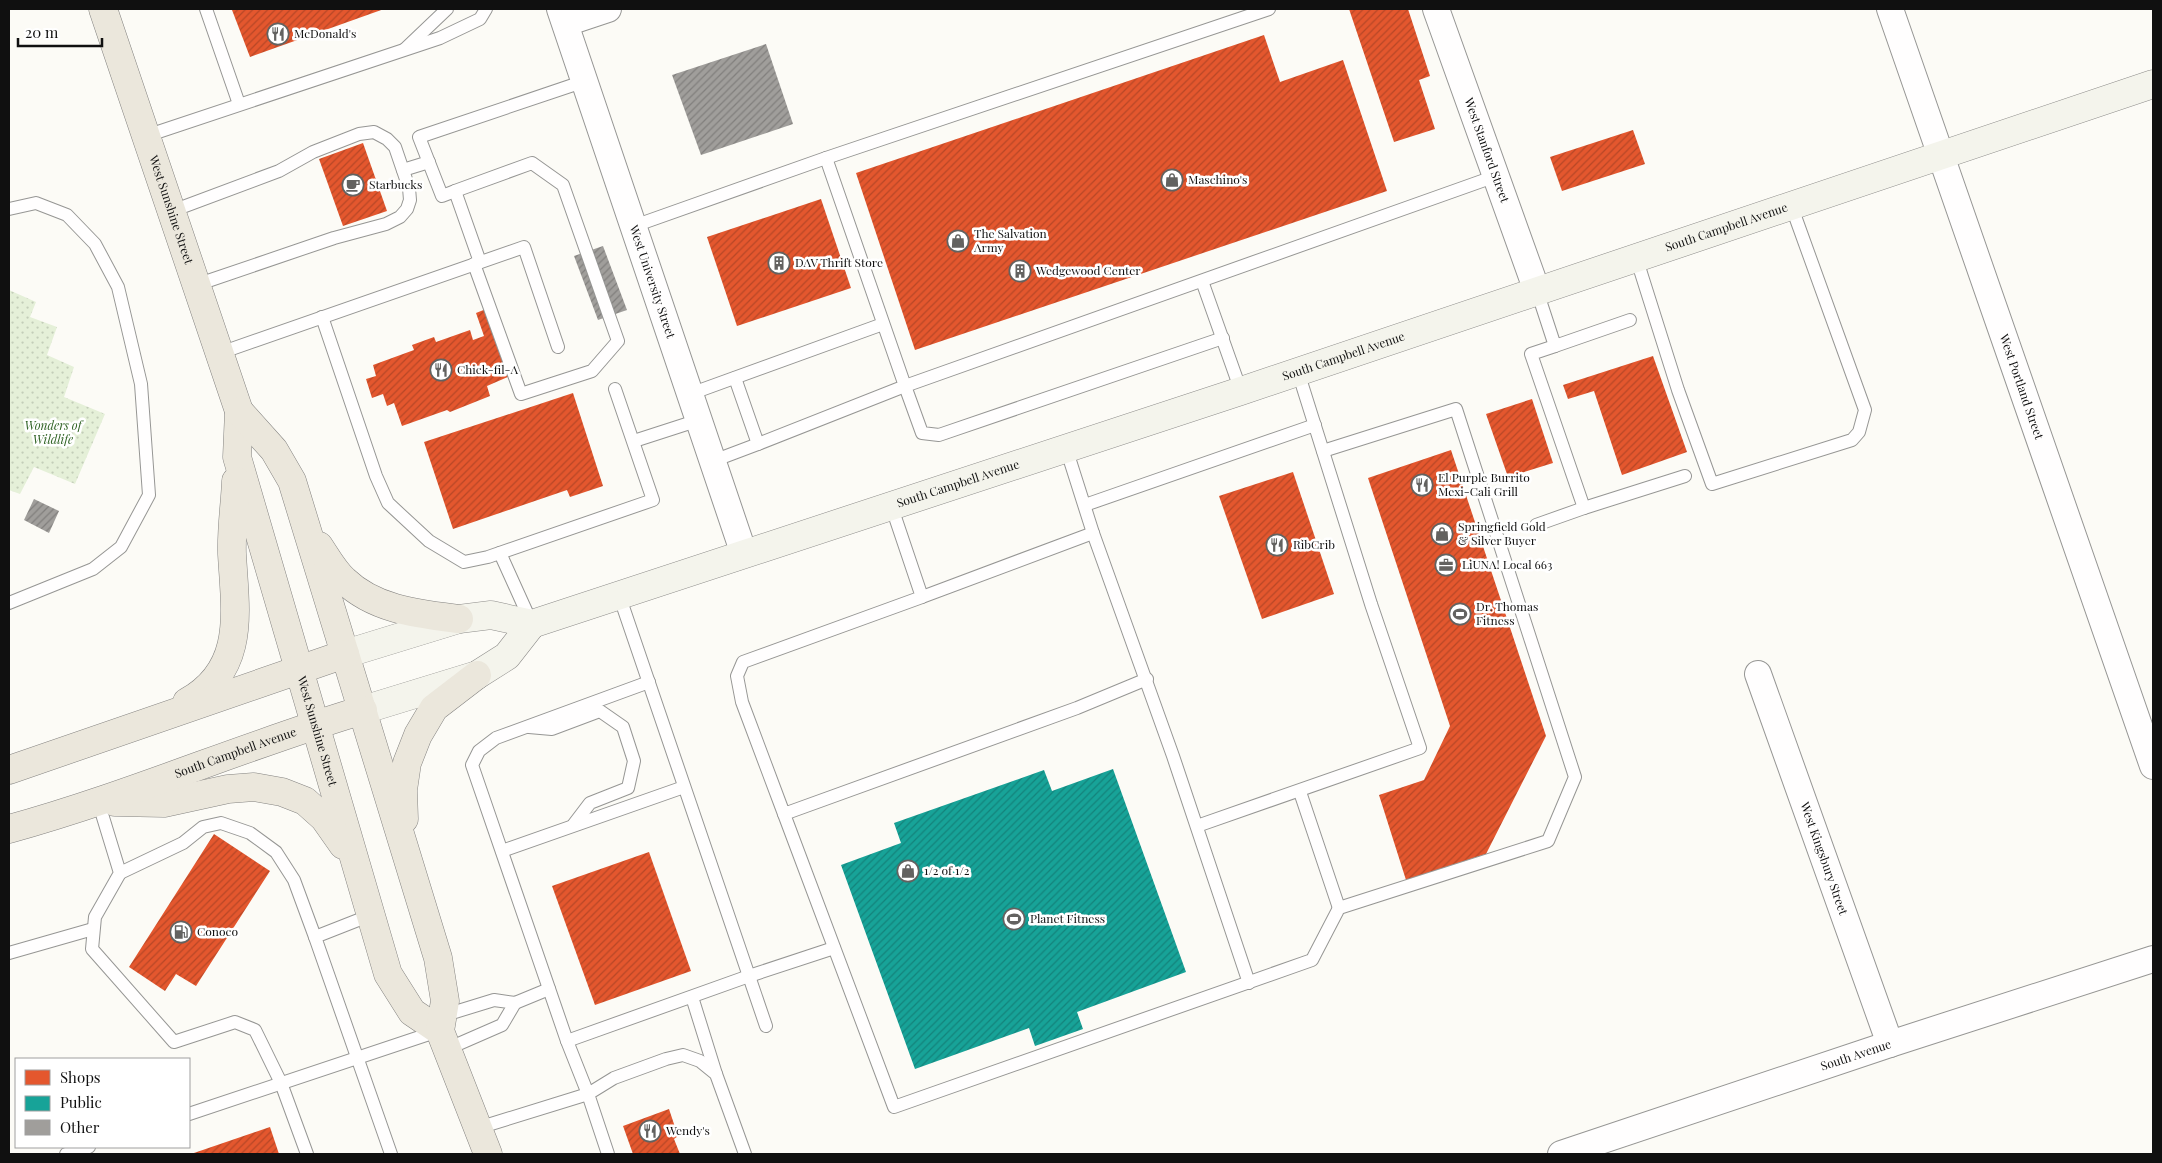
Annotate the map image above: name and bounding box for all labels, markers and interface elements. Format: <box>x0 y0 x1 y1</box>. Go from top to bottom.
scale bar <box>18 15 101 47</box>
text: 20 m <box>25 22 59 42</box>
restaurant icon: McDonald's <box>266 22 290 46</box>
place label: McDonald's <box>294 25 356 41</box>
street label: West Stanford Street <box>1461 94 1514 205</box>
street label: West Sunshine Street <box>146 152 198 267</box>
shop icon: Maschino's <box>1160 168 1184 192</box>
place label: Maschino's <box>1188 171 1247 187</box>
cafe icon: Starbucks <box>341 173 365 197</box>
place label: Starbucks <box>369 176 422 192</box>
street label: South Campbell Avenue <box>1663 199 1789 255</box>
street label: West University Street <box>626 222 680 341</box>
place label: The Salvation Army <box>973 225 1047 255</box>
shop icon: The Salvation Army <box>946 229 970 253</box>
building icon: DAV Thrift Store <box>767 251 791 275</box>
place label: DAV Thrift Store <box>795 254 883 270</box>
building icon: Wedgewood Center <box>1008 259 1032 283</box>
place label: Wedgewood Center <box>1035 262 1141 278</box>
street label: South Campbell Avenue <box>1280 327 1407 384</box>
street label: West Portland Street <box>1996 331 2048 442</box>
restaurant icon: Chick-fil-A <box>429 358 453 382</box>
place label: Chick-fil-A <box>457 361 519 377</box>
park label: Wonders of Wildlife <box>24 417 84 447</box>
street label: South Campbell Avenue <box>894 455 1021 511</box>
place label: El Purple Burrito Mexi-Cali Grill <box>1438 469 1530 499</box>
restaurant icon: El Purple Burrito Mexi-Cali Grill <box>1410 473 1434 497</box>
place label: Springfield Gold & Silver Buyer <box>1458 518 1546 548</box>
shop icon: Springfield Gold & Silver Buyer <box>1430 522 1454 546</box>
restaurant icon: RibCrib <box>1265 533 1289 557</box>
place label: RibCrib <box>1293 536 1335 552</box>
office icon: LiUNA! Local 663 <box>1434 553 1458 577</box>
place label: LiUNA! Local 663 <box>1462 556 1552 572</box>
place label: Dr. Thomas Fitness <box>1476 598 1538 628</box>
sports icon: Dr. Thomas Fitness <box>1448 602 1472 626</box>
street label: West Sunshine Street <box>294 673 342 788</box>
street label: South Campbell Avenue <box>172 723 298 781</box>
street label: West Kingsbury Street <box>1797 799 1853 918</box>
shop icon: 1/2 of 1/2 <box>896 859 920 883</box>
place label: 1/2 of 1/2 <box>924 862 970 878</box>
sports icon: Planet Fitness <box>1002 907 1026 931</box>
place label: Planet Fitness <box>1030 910 1105 926</box>
fuel station icon: Conoco <box>169 920 193 944</box>
place label: Conoco <box>197 923 238 939</box>
street label: South Avenue <box>1818 1035 1893 1074</box>
legend <box>15 1058 190 1148</box>
text: Shops <box>60 1067 101 1087</box>
text: Public <box>60 1092 102 1112</box>
text: Other <box>60 1117 100 1137</box>
restaurant icon: Wendy's <box>638 1119 662 1143</box>
place label: Wendy's <box>665 1122 710 1138</box>

